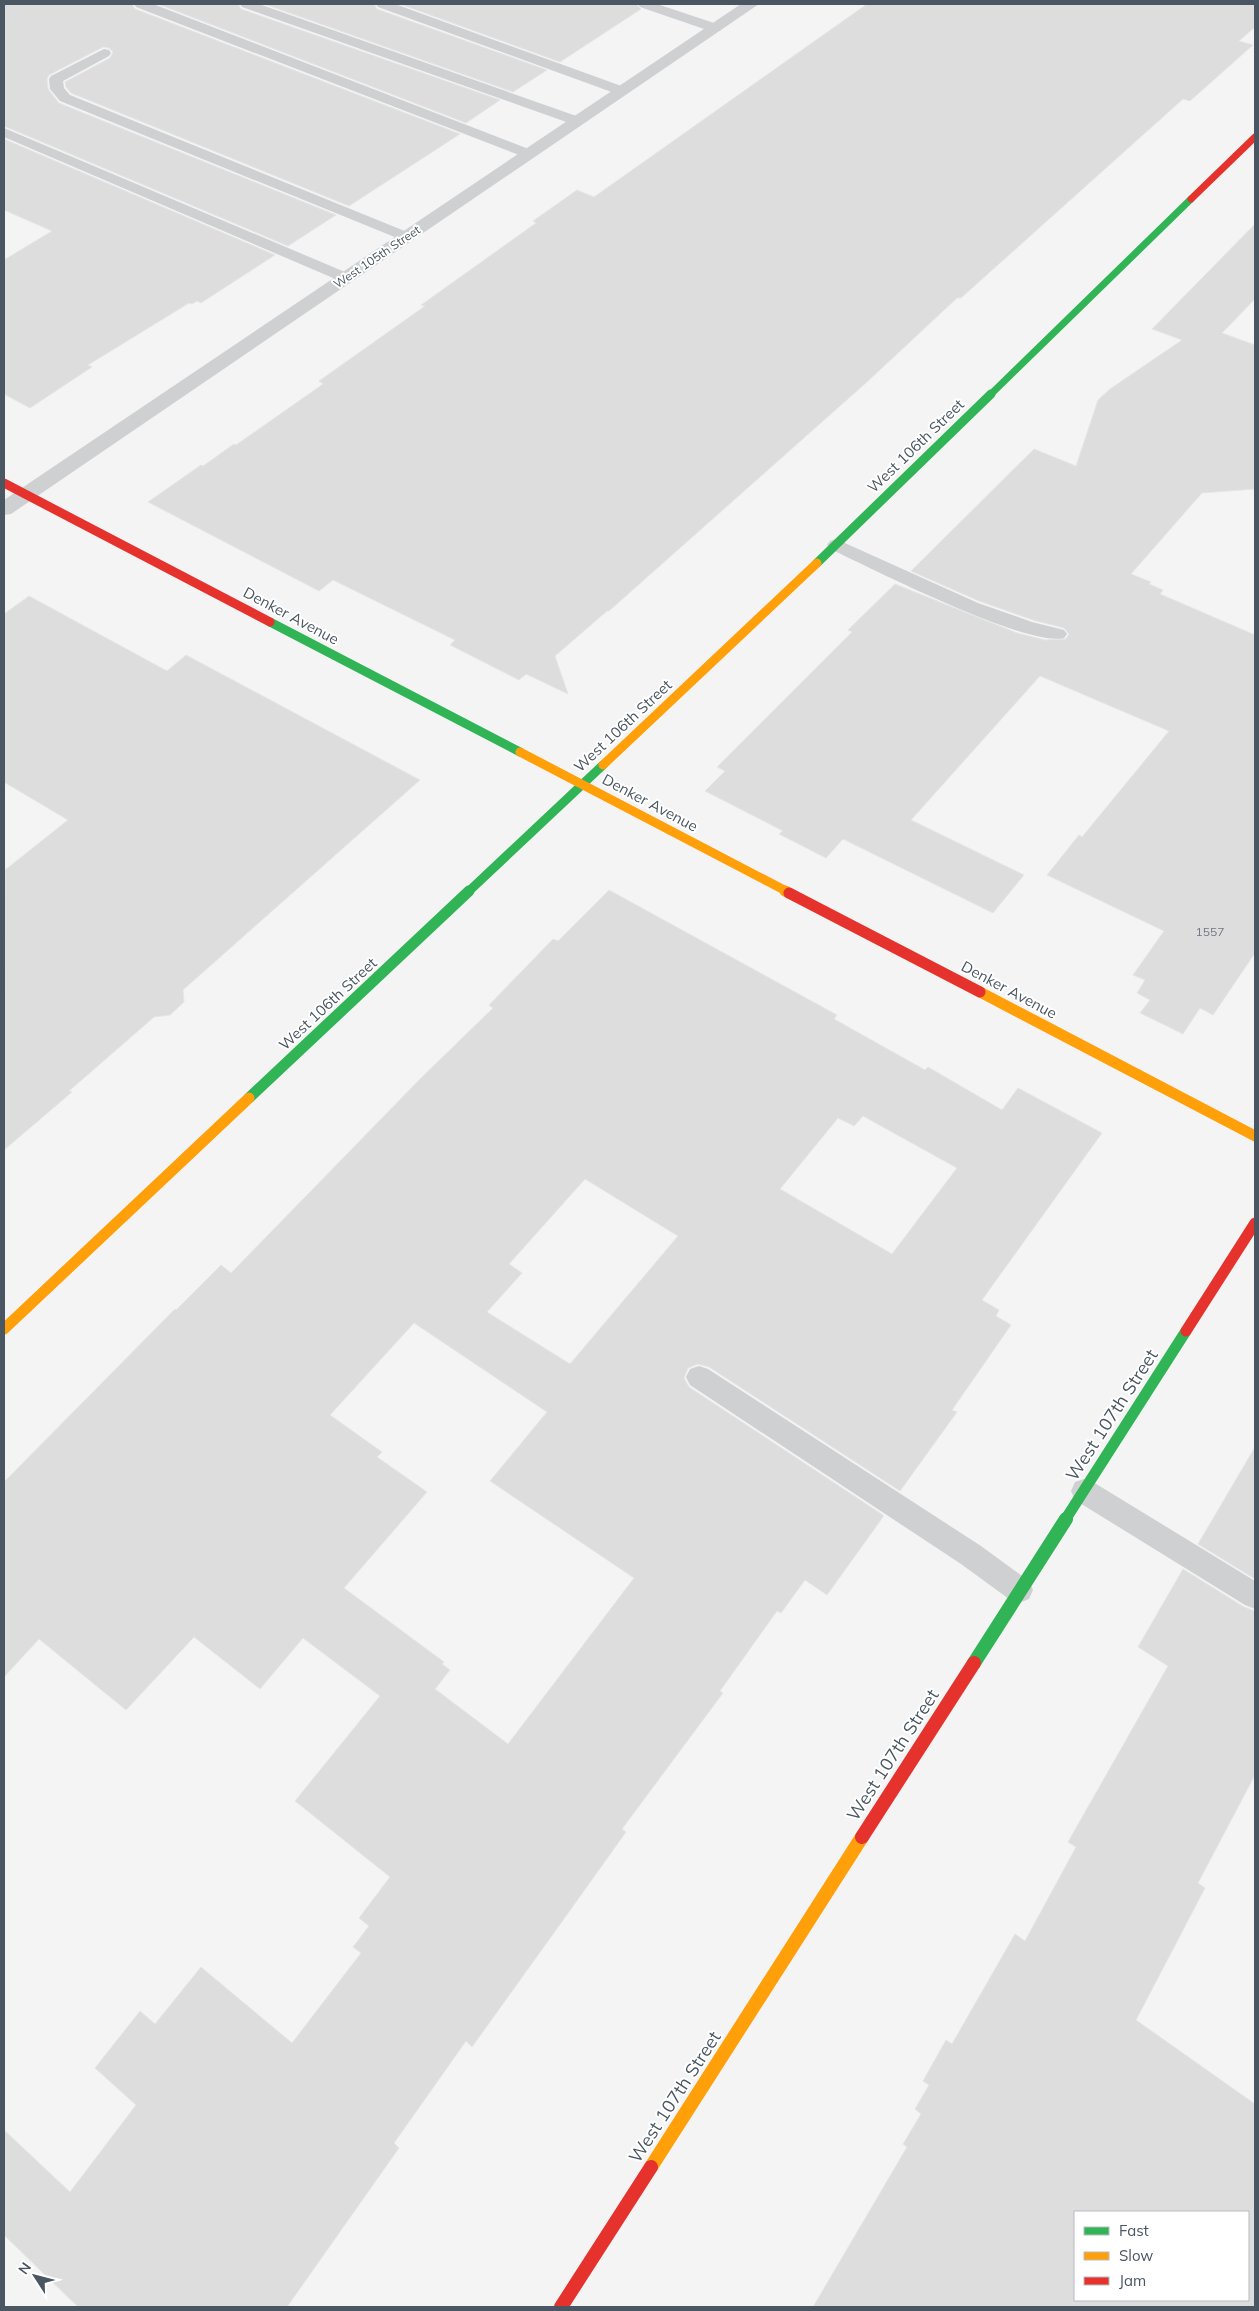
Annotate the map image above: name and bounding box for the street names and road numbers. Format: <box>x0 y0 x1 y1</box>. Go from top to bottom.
street label: West 105th Street <box>330 222 423 291</box>
street label: West 106th Street <box>863 395 968 497</box>
street label: Denker Avenue <box>240 582 342 649</box>
street label: West 106th Street <box>570 675 676 776</box>
street label: Denker Avenue <box>599 769 701 836</box>
street label: West 106th Street <box>275 953 381 1054</box>
street label: Denker Avenue <box>958 956 1060 1023</box>
street label: West 107th Street <box>1060 1345 1163 1485</box>
street label: West 107th Street <box>841 1685 944 1825</box>
street label: West 107th Street <box>623 2027 726 2167</box>

